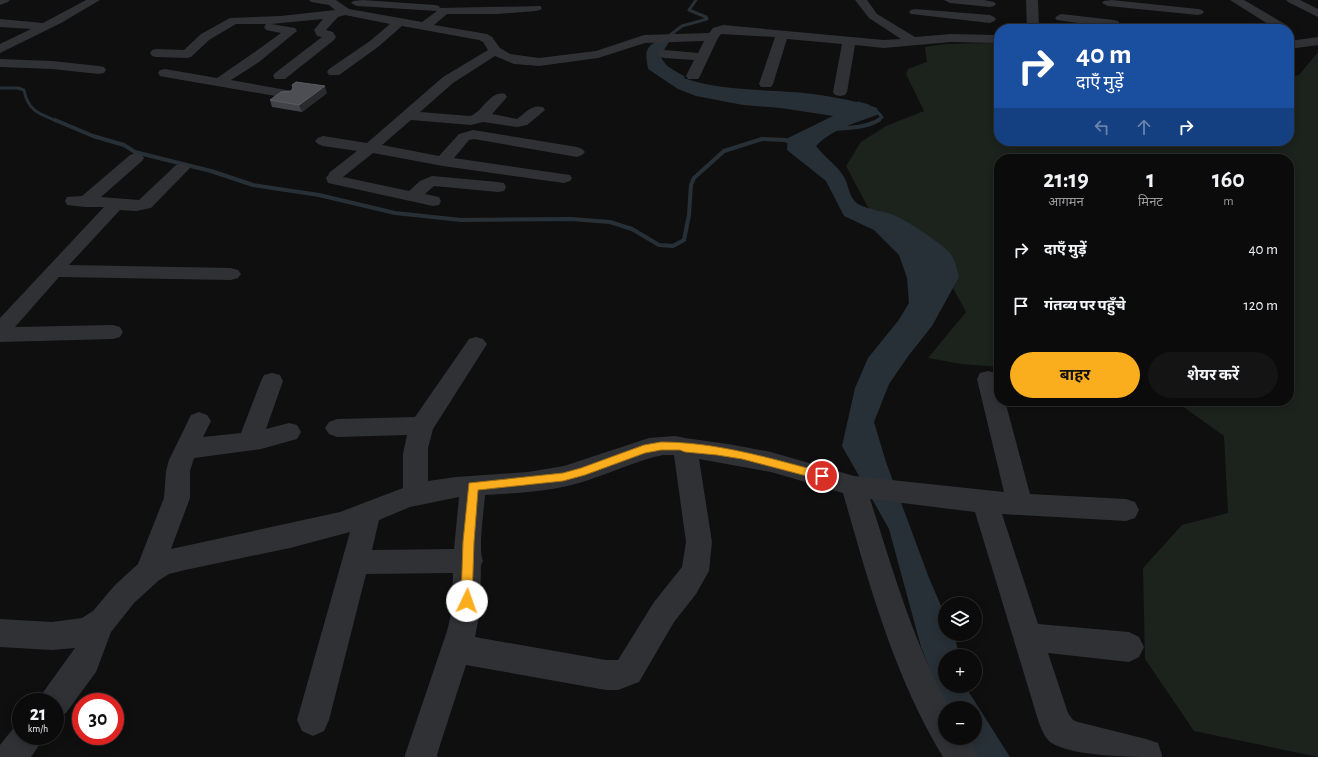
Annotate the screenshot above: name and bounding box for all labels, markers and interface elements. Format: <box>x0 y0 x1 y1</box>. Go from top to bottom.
icon: right <box>1010 40 1062 92</box>
text: 40 m <box>1076 41 1132 69</box>
text: दाएँ मुड़ें <box>1076 74 1124 92</box>
icon: left <box>1091 116 1113 138</box>
icon: ahead <box>1133 116 1155 138</box>
icon: right <box>1175 116 1197 138</box>
text: 21:19 <box>1043 168 1089 192</box>
text: 1 <box>1146 168 1155 192</box>
text: 160 <box>1212 168 1245 192</box>
text: m <box>1223 195 1234 208</box>
text: आगमन <box>1048 196 1084 209</box>
text: मिनट <box>1138 196 1163 209</box>
icon: right <box>1010 239 1032 261</box>
text: दाएँ मुड़ें <box>1044 242 1087 257</box>
text: 40 m <box>1248 242 1278 257</box>
icon: arrive <box>1010 295 1032 317</box>
text: गंतव्य पर पहुँचे <box>1044 298 1126 313</box>
text: 120 m <box>1244 298 1278 313</box>
button: बाहर <box>1010 352 1140 398</box>
button: शेयर करें <box>1148 352 1278 398</box>
pin <box>805 459 839 493</box>
icon: arrive <box>811 465 833 487</box>
position arrow <box>446 580 488 622</box>
map controls <box>938 597 982 745</box>
button: layers <box>938 597 982 641</box>
button: + <box>938 649 982 693</box>
speed limit sign: 30 <box>72 693 124 745</box>
button: − <box>938 701 982 745</box>
text: 21 <box>30 704 46 724</box>
text: km/h <box>28 724 48 734</box>

